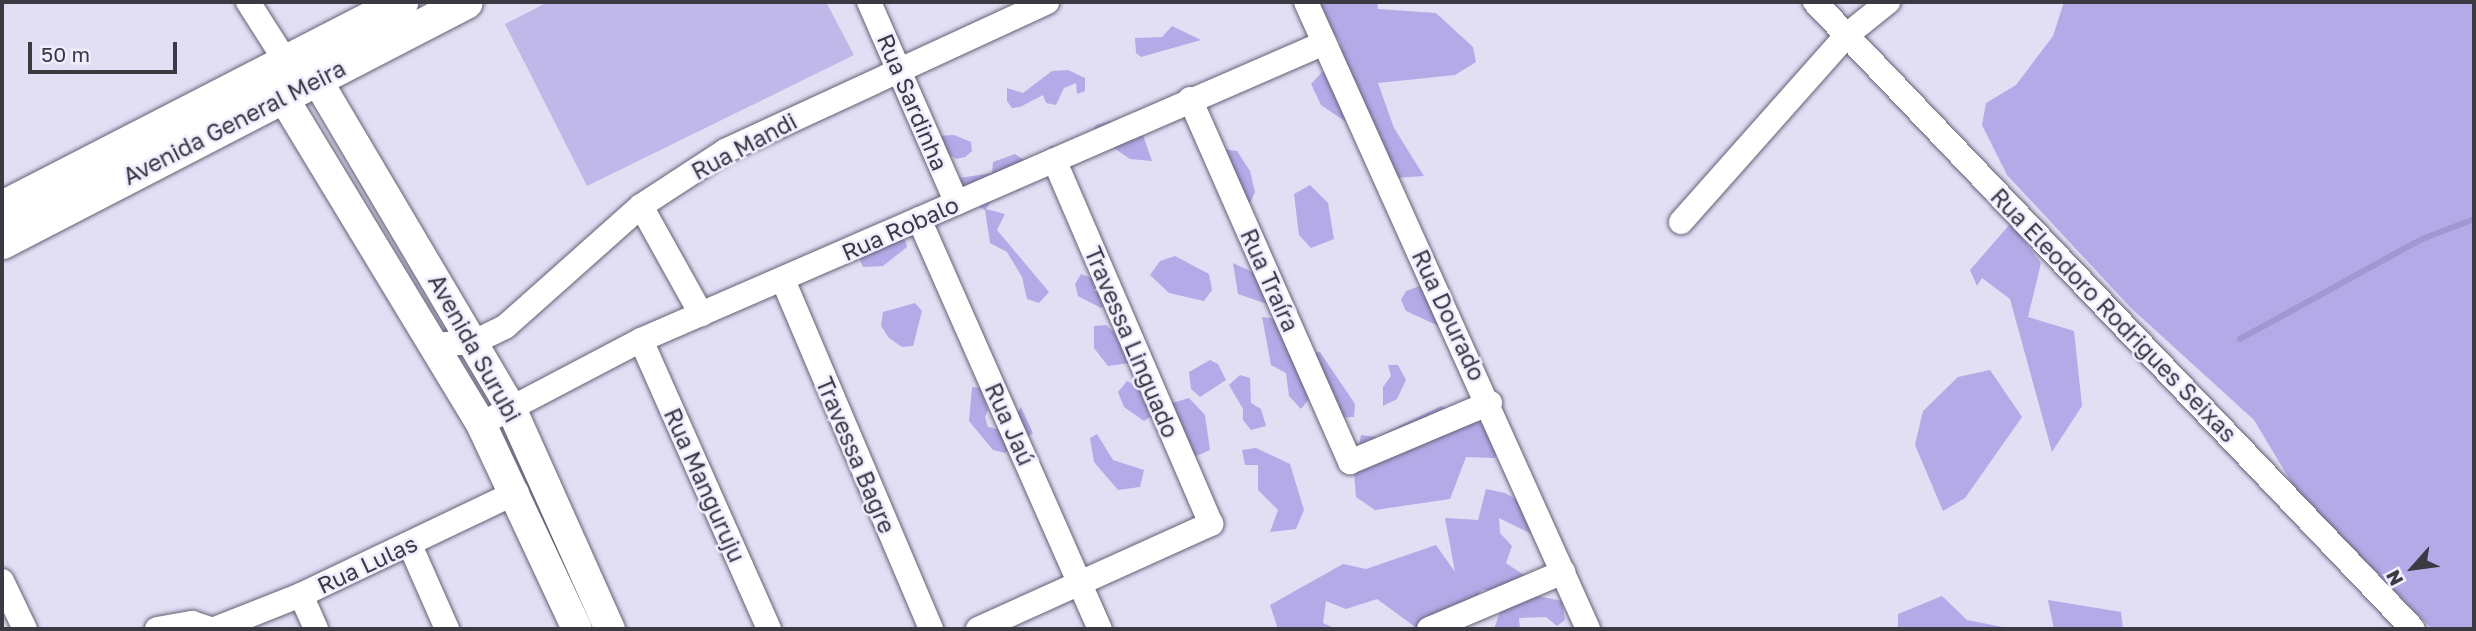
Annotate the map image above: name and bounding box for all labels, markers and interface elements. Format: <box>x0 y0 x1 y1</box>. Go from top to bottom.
scale bar <box>32 28 180 72</box>
street label: Rua Sardinha <box>872 29 954 175</box>
text: 50 m <box>41 41 90 67</box>
street label: Avenida General Meira <box>118 54 350 190</box>
street label: Rua Mandi <box>687 107 801 185</box>
street label: Rua Eleodoro Rodrigues Seixas <box>1985 182 2243 448</box>
street label: Rua Robalo <box>837 190 963 266</box>
street label: Rua Traíra <box>1235 224 1305 336</box>
street label: Travessa Linguado <box>1079 242 1185 442</box>
street label: Rua Dourado <box>1407 245 1491 385</box>
street label: Avenida Surubi <box>423 269 527 427</box>
street label: Travessa Bagre <box>811 373 901 537</box>
street label: Rua Jaú <box>980 378 1040 470</box>
street label: Rua Manguruju <box>659 404 751 566</box>
street label: Rua Lulas <box>313 529 421 599</box>
north arrow <box>2378 533 2448 603</box>
text: N <box>2380 566 2408 590</box>

